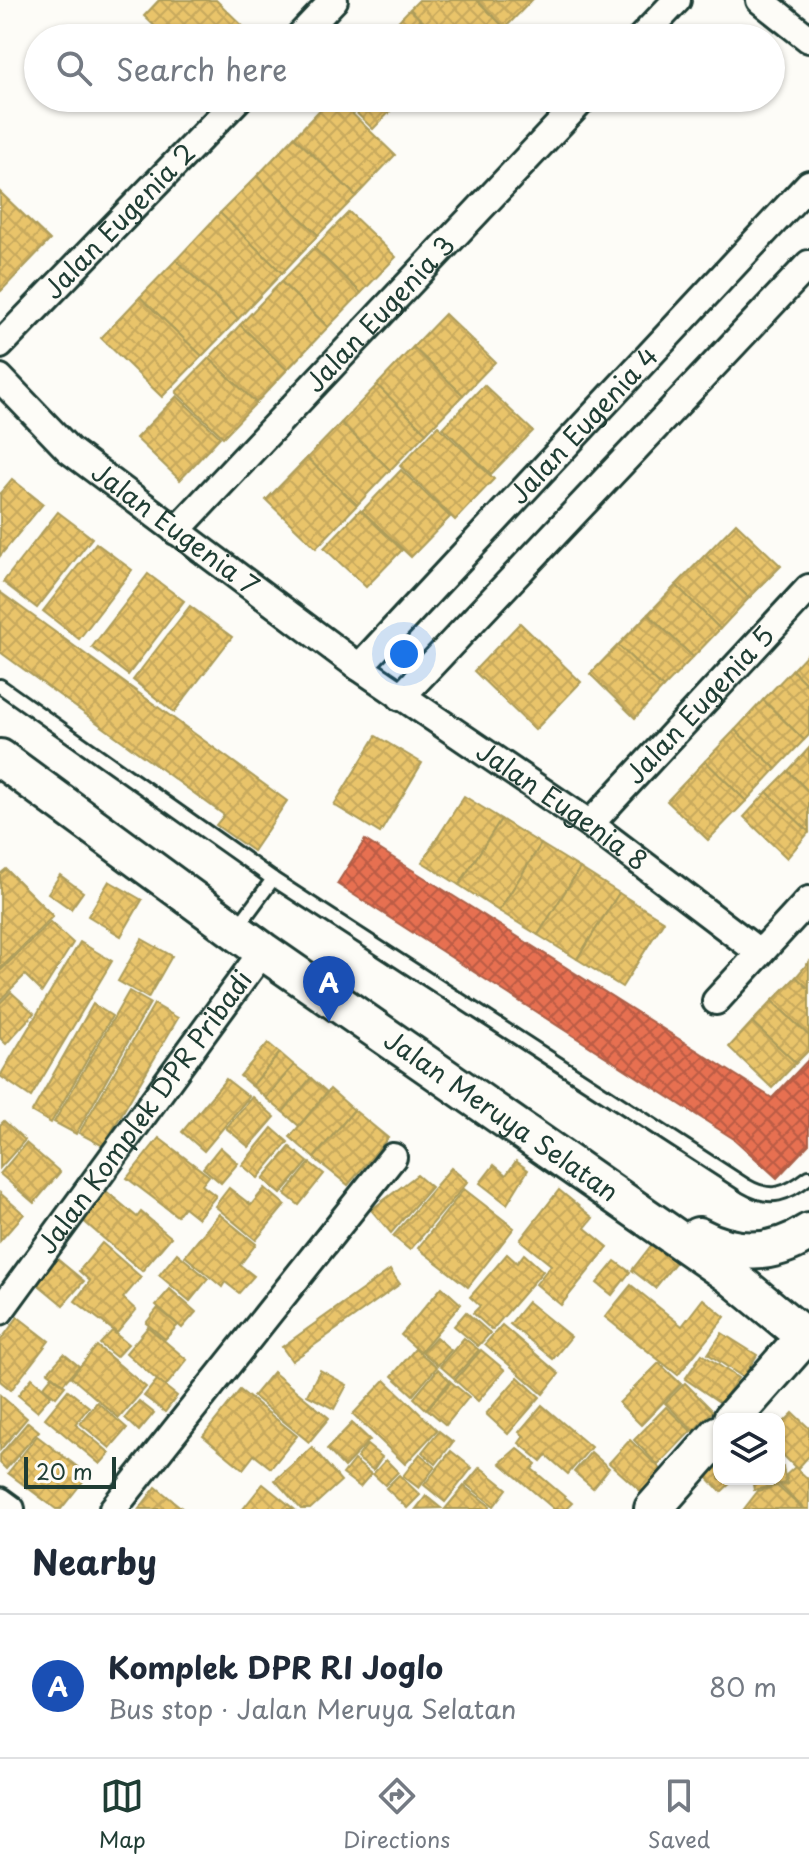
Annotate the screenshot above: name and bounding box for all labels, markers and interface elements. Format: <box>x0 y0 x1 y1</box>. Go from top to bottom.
search box <box>24 24 785 112</box>
icon: search <box>52 46 96 90</box>
text: Search here <box>116 46 288 91</box>
street label: Jalan Eugenia 2 <box>34 133 203 307</box>
street label: Jalan Eugenia 3 <box>295 226 463 400</box>
street label: Jalan Eugenia 4 <box>499 337 666 512</box>
street label: Jalan Eugenia 7 <box>84 452 268 604</box>
street label: Jalan Eugenia 5 <box>616 616 783 792</box>
your location <box>384 634 424 674</box>
street label: Jalan Eugenia 8 <box>469 731 657 879</box>
pin: A <box>303 956 355 1022</box>
street label: Jalan Komplek DPR Pribadi <box>27 962 261 1261</box>
street label: Jalan Meruya Selatan <box>377 1020 627 1210</box>
map controls <box>713 1413 785 1485</box>
button: layers <box>713 1413 785 1485</box>
scale bar <box>24 1453 116 1489</box>
text: 20 m <box>36 1454 93 1487</box>
text: Nearby <box>32 1535 157 1587</box>
text: Komplek DPR RI Joglo <box>108 1644 443 1689</box>
text: A <box>48 1667 68 1706</box>
text: 80 m <box>709 1667 777 1706</box>
text: Bus stop · Jalan Meruya Selatan <box>108 1689 516 1728</box>
tab: Map <box>99 1774 146 1855</box>
tab: Directions <box>343 1774 450 1855</box>
tab: Saved <box>648 1774 710 1855</box>

